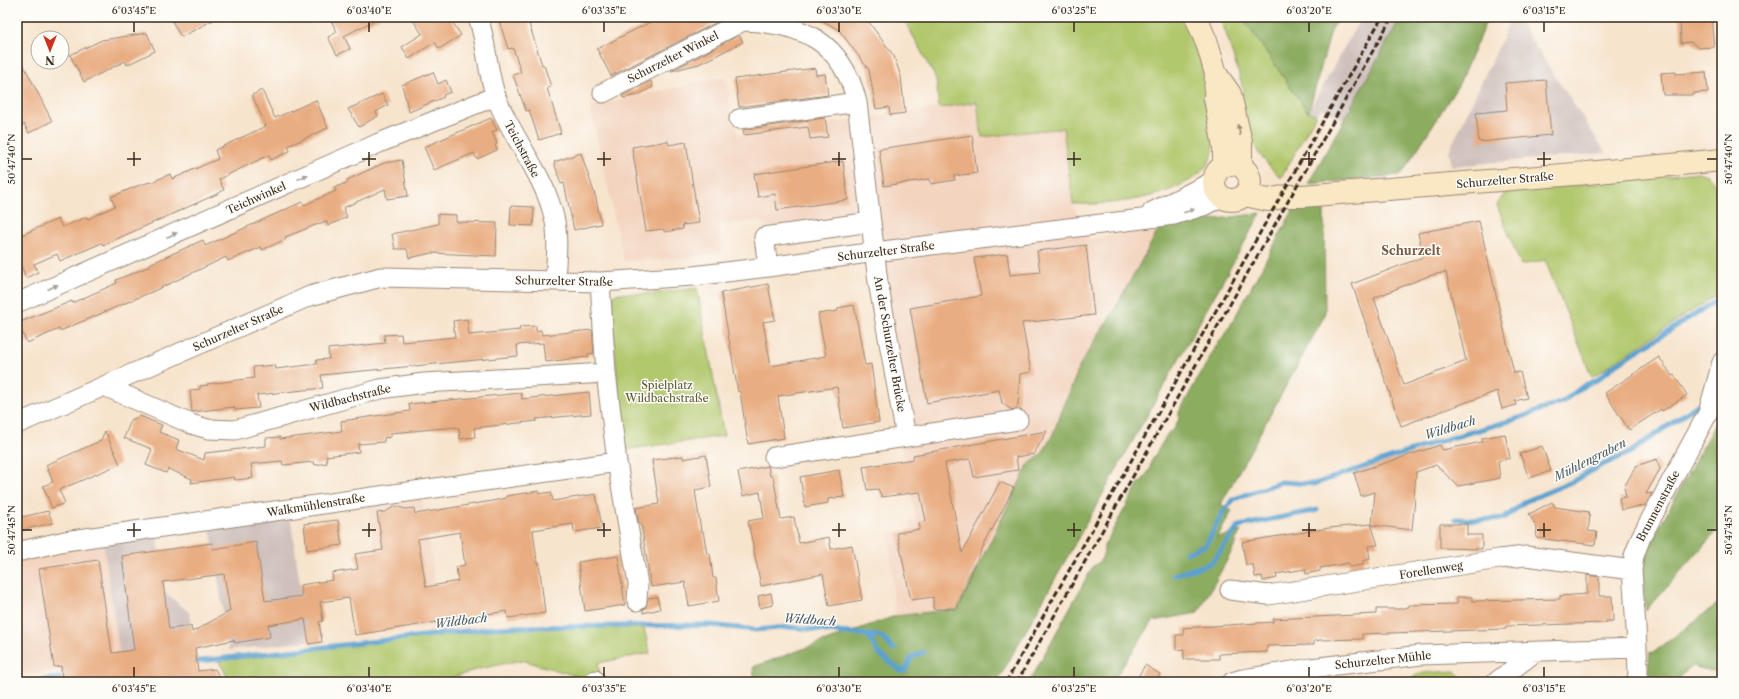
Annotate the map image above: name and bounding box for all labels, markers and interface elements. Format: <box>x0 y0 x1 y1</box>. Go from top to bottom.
text: 6°03'45"E <box>112 4 156 17</box>
text: 6°03'40"E <box>346 4 392 17</box>
text: 6°03'35"E <box>582 4 626 17</box>
text: 6°03'30"E <box>816 4 862 17</box>
text: 6°03'25"E <box>1052 4 1096 17</box>
text: 6°03'20"E <box>1286 4 1332 17</box>
text: 6°03'15"E <box>1522 4 1566 17</box>
street label: Schurzelter Winkel <box>625 28 722 86</box>
north arrow <box>30 30 70 70</box>
text: N <box>45 53 55 67</box>
street label: Teichstraße <box>501 118 543 180</box>
one-way arrow <box>1235 123 1241 136</box>
text: 50°47'40"N <box>5 134 18 184</box>
text: 50°47'40"N <box>1722 134 1735 184</box>
street label: Schurzelter Straße <box>1456 169 1554 191</box>
one-way arrow <box>298 174 309 180</box>
street label: Teichwinkel <box>224 178 289 217</box>
one-way arrow <box>1183 208 1195 214</box>
one-way arrow <box>166 232 177 238</box>
street label: Schurzelter Straße <box>837 238 935 264</box>
district label: Schurzelt <box>1381 243 1441 258</box>
street label: Schurzelter Straße <box>515 273 613 289</box>
street label: An der Schurzelter Brücke <box>871 274 909 413</box>
one-way arrow <box>47 284 58 290</box>
street label: Schurzelter Straße <box>190 302 286 354</box>
park label: Spielplatz Wildbachstraße <box>624 378 709 405</box>
street label: Wildbachstraße <box>307 381 392 415</box>
water label: Wildbach <box>1422 413 1477 442</box>
water label: Mühlengraben <box>1549 435 1629 485</box>
street label: Brunnenstraße <box>1633 468 1683 544</box>
street label: Walkmühlenstraße <box>265 490 366 520</box>
text: 50°47'45"N <box>5 505 18 555</box>
text: 50°47'45"N <box>1722 505 1735 555</box>
street label: Forellenweg <box>1398 558 1464 582</box>
water label: Wildbach <box>434 610 488 631</box>
water label: Wildbach <box>783 610 837 629</box>
street label: Schurzelter Mühle <box>1334 648 1432 672</box>
text: 6°03'45"E <box>112 682 156 695</box>
text: 6°03'40"E <box>346 682 392 695</box>
text: 6°03'35"E <box>582 682 626 695</box>
text: 6°03'30"E <box>816 682 862 695</box>
text: 6°03'25"E <box>1052 682 1096 695</box>
text: 6°03'20"E <box>1286 682 1332 695</box>
text: 6°03'15"E <box>1522 682 1566 695</box>

